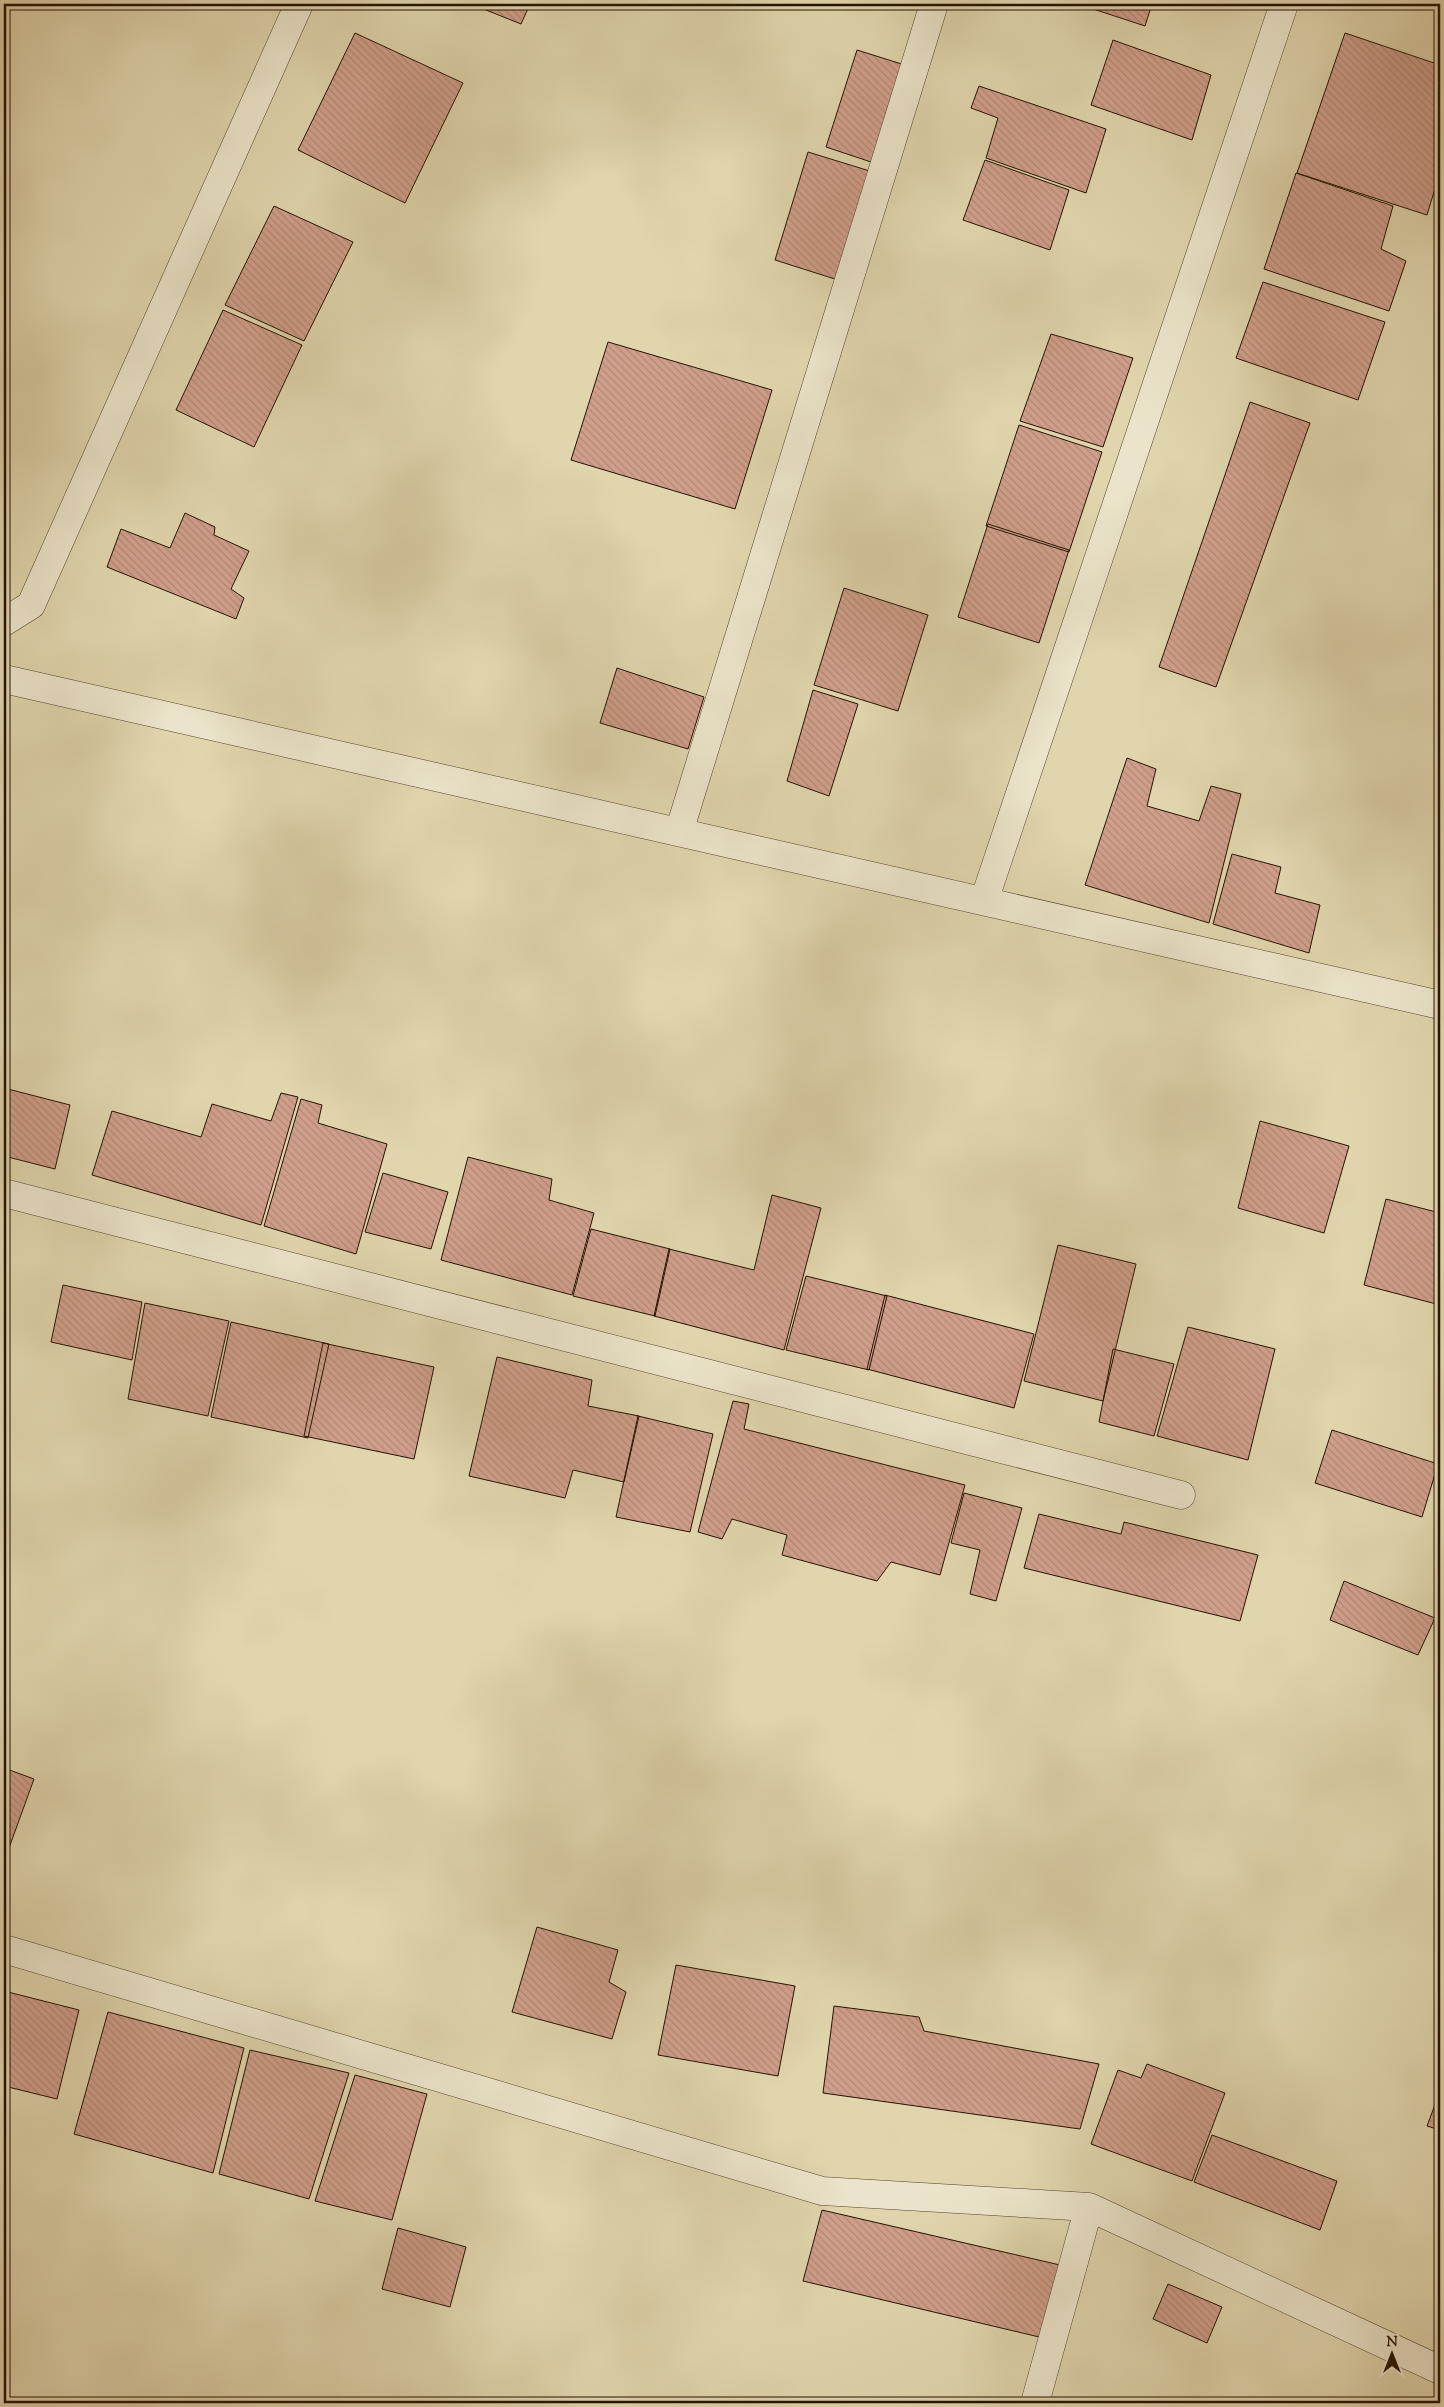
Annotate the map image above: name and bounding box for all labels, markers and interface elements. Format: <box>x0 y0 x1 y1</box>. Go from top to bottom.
north arrow <box>1366 2330 1416 2380</box>
text: N <box>1386 2333 1398 2353</box>

